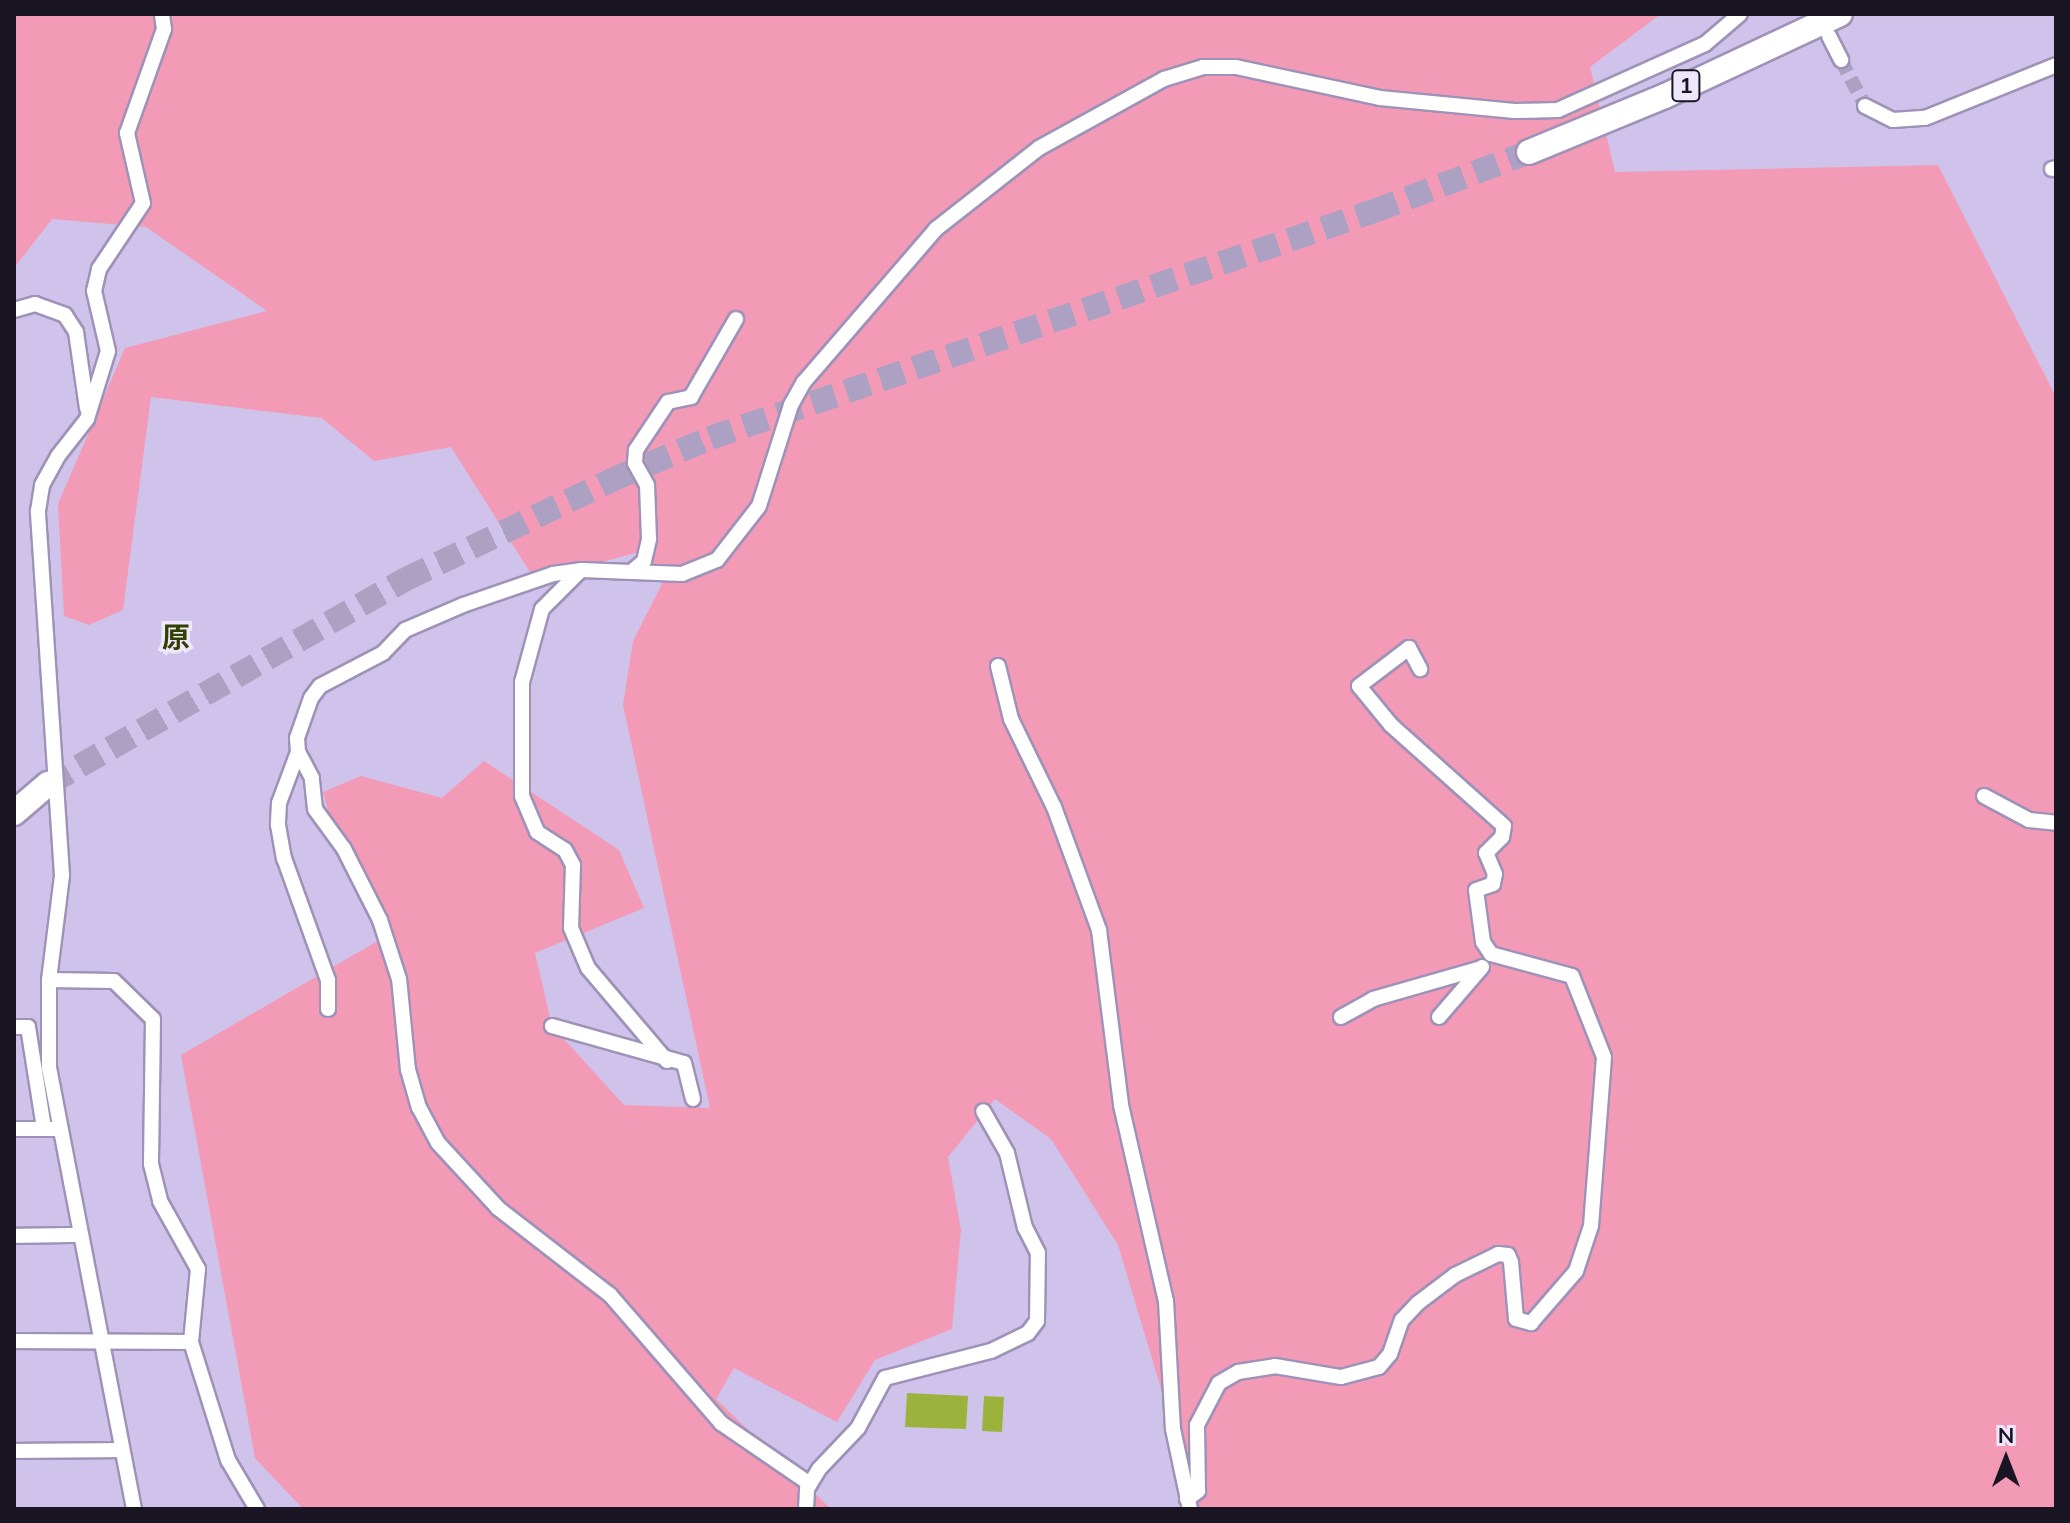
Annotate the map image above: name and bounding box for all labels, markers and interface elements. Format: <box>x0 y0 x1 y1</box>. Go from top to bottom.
road number: 1 <box>1670 68 1702 104</box>
district label: 原 <box>162 620 190 654</box>
north arrow <box>1966 1419 2046 1499</box>
text: N <box>1998 1421 2014 1449</box>

